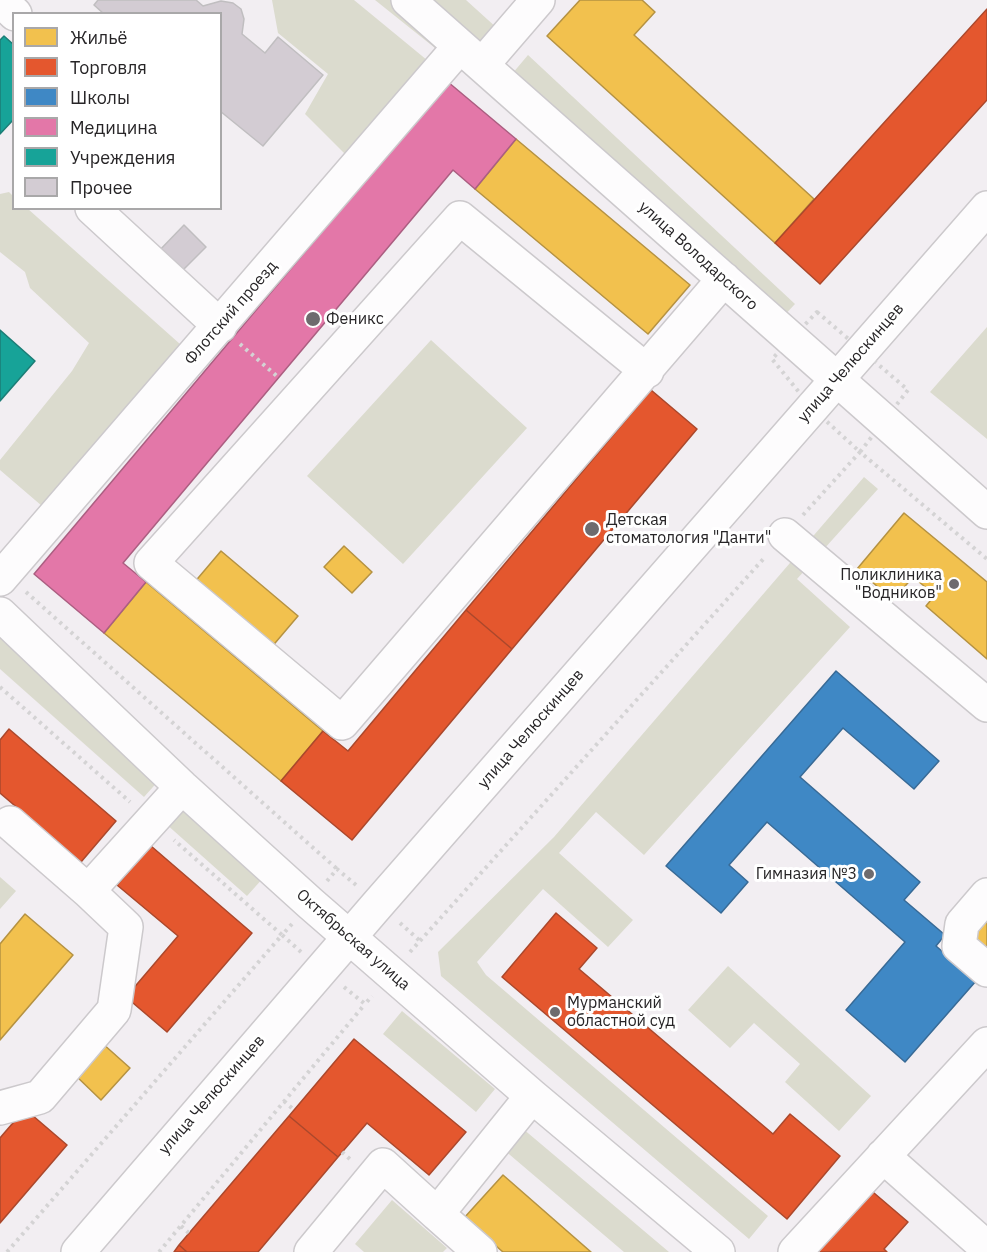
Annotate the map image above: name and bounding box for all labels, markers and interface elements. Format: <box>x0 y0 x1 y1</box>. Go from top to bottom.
legend <box>12 12 222 210</box>
text: Жильё <box>70 26 127 49</box>
text: Торговля <box>70 56 147 79</box>
text: Школы <box>70 86 130 109</box>
text: Медицина <box>70 116 157 139</box>
text: Учреждения <box>70 146 175 169</box>
text: Прочее <box>70 176 132 199</box>
street label: улица Володарского <box>634 197 762 315</box>
street label: Флотский проезд <box>181 257 281 369</box>
street label: улица Челюскинцев <box>794 299 908 427</box>
place label: Феникс <box>326 309 384 329</box>
marker: Феникс <box>304 310 322 328</box>
place label: Детская стоматология "Данти" <box>606 510 771 548</box>
marker: Детская стоматология "Данти" <box>583 520 601 538</box>
place label: Поликлиника "Водников" <box>840 565 942 603</box>
marker: Поликлиника "Водников" <box>947 577 961 591</box>
street label: улица Челюскинцев <box>474 665 588 793</box>
place label: Гимназия №3 <box>756 864 857 884</box>
marker: Гимназия №3 <box>862 867 876 881</box>
street label: Октябрьская улица <box>292 885 414 995</box>
place label: Мурманский областной суд <box>567 993 675 1031</box>
marker: Мурманский областной суд <box>548 1005 562 1019</box>
street label: улица Челюскинцев <box>155 1031 269 1159</box>

